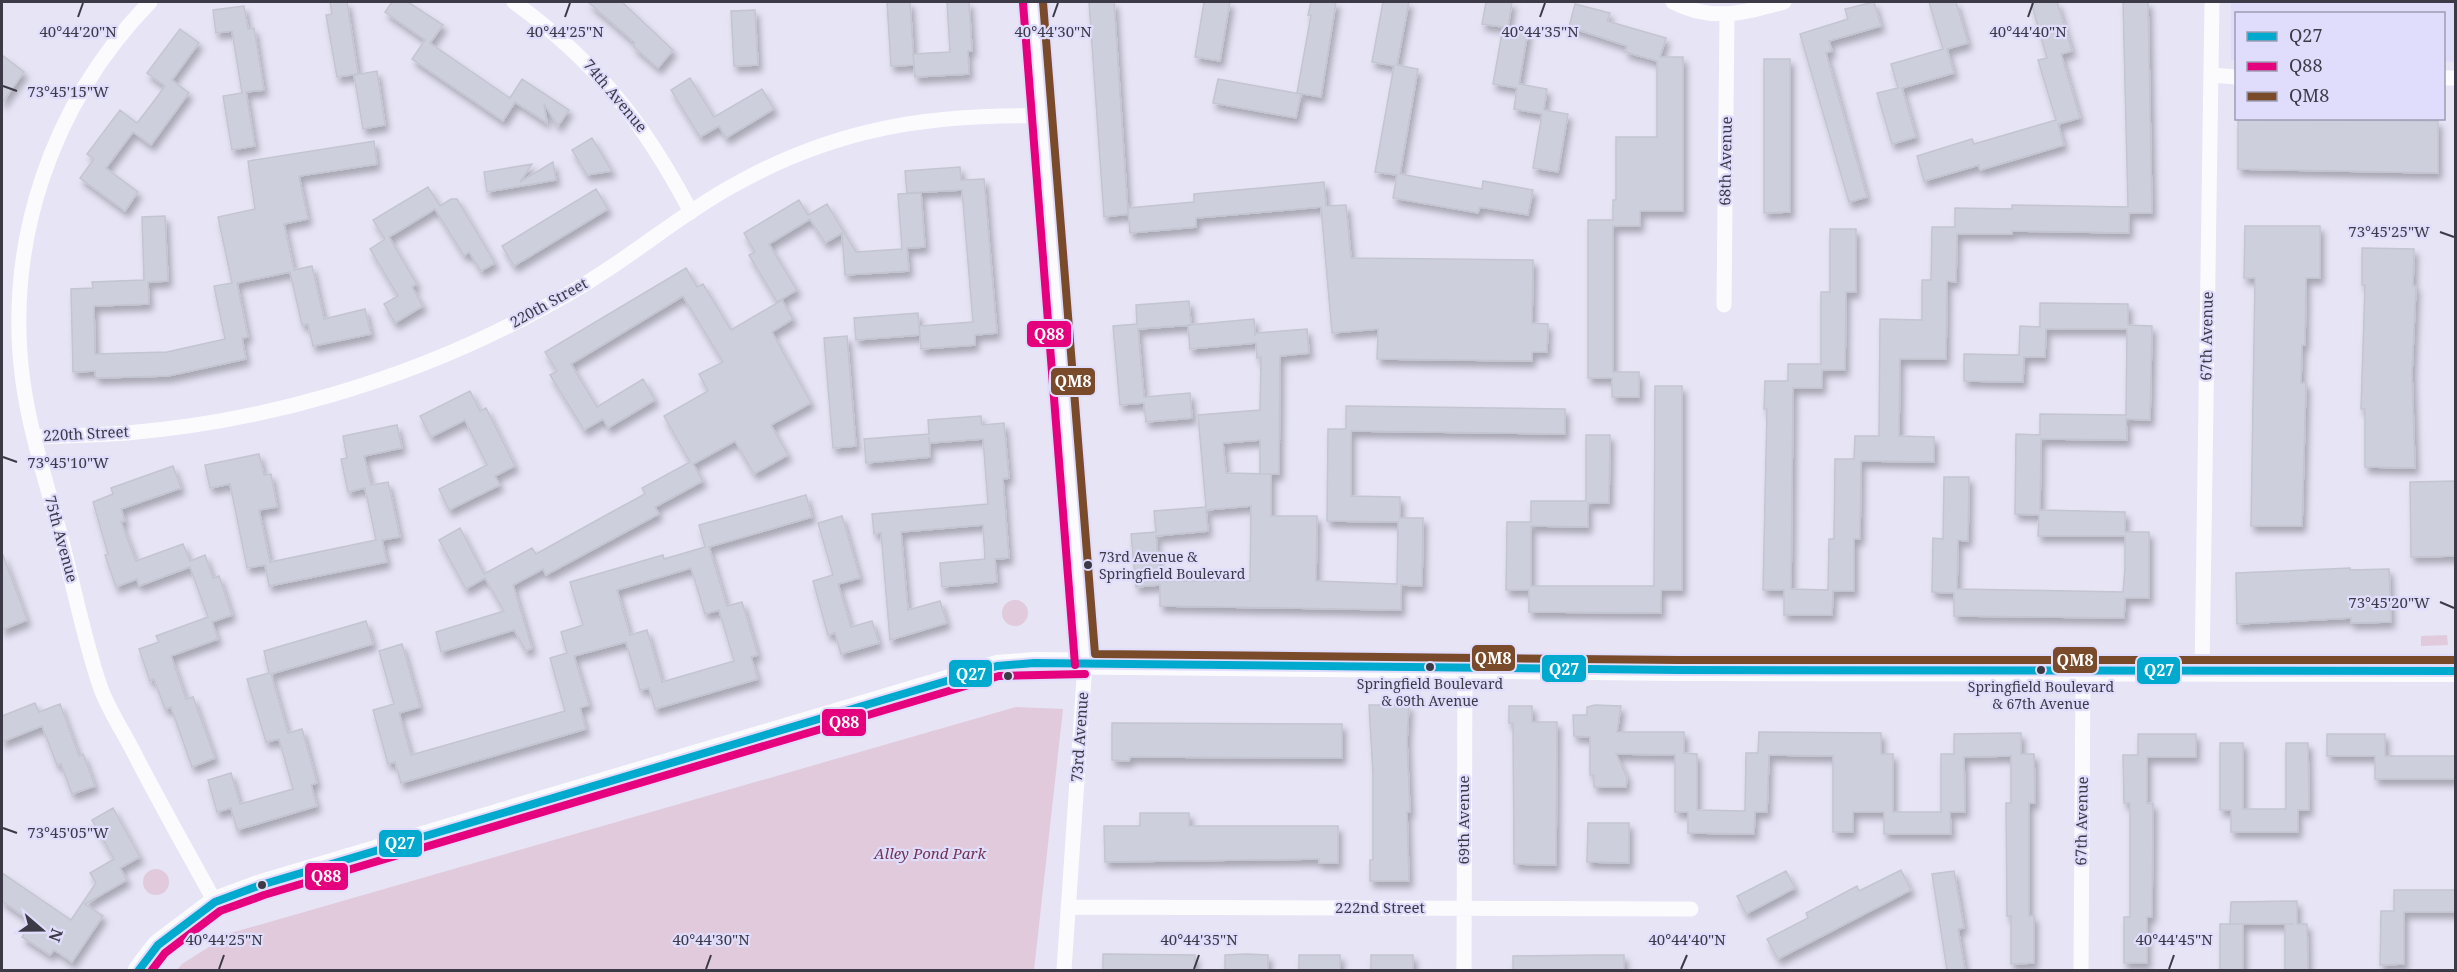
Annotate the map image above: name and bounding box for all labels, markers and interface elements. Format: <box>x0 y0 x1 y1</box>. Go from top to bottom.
legend <box>2235 12 2445 120</box>
text: 40°44'20"N <box>39 21 117 41</box>
text: 40°44'25"N <box>526 21 604 41</box>
text: 40°44'30"N <box>1014 21 1092 41</box>
text: 40°44'35"N <box>1501 21 1579 41</box>
text: 40°44'40"N <box>1989 21 2067 41</box>
text: Q27 <box>2289 23 2322 47</box>
text: Q88 <box>2289 53 2322 77</box>
street label: 74th Avenue <box>579 55 652 136</box>
text: 73°45'15"W <box>27 81 109 101</box>
text: QM8 <box>2289 83 2329 107</box>
street label: 68th Avenue <box>1714 116 1736 206</box>
text: 73°45'25"W <box>2348 221 2430 241</box>
street label: 220th Street <box>506 273 591 332</box>
street label: 67th Avenue <box>2195 291 2217 381</box>
line badge: Q88 <box>1026 320 1072 348</box>
text: Q88 <box>1034 323 1064 345</box>
line badge: QM8 <box>1050 367 1096 396</box>
text: QM8 <box>1055 370 1091 392</box>
street label: 220th Street <box>43 421 129 445</box>
text: 73°45'10"W <box>27 452 109 472</box>
street label: 75th Avenue <box>41 493 83 584</box>
place label: 73rd Avenue & Springfield Boulevard <box>1099 547 1246 583</box>
marker: 73rd Avenue & Springfield Boulevard <box>1082 559 1094 571</box>
text: 73°45'20"W <box>2348 592 2430 612</box>
line badge: QM8 <box>1471 644 1516 672</box>
line badge: QM8 <box>2052 646 2098 674</box>
text: QM8 <box>1475 647 1511 669</box>
text: QM8 <box>2057 649 2093 671</box>
line badge: Q27 <box>1541 654 1587 683</box>
line badge: Q27 <box>2136 656 2181 685</box>
text: Q27 <box>1549 658 1579 680</box>
line badge: Q27 <box>948 659 993 688</box>
text: Q27 <box>2144 659 2174 681</box>
marker: Springfield Boulevard & 69th Avenue <box>1424 661 1436 673</box>
text: Q27 <box>956 663 986 685</box>
marker: Springfield Boulevard & 67th Avenue <box>2035 664 2047 676</box>
unlabelled marker <box>1002 670 1014 682</box>
place label: Springfield Boulevard & 69th Avenue <box>1357 674 1504 710</box>
place label: Springfield Boulevard & 67th Avenue <box>1968 677 2115 713</box>
street label: 73rd Avenue <box>1066 691 1092 783</box>
line badge: Q88 <box>821 708 867 737</box>
text: Q88 <box>829 711 859 733</box>
street label: 69th Avenue <box>1453 775 1473 865</box>
street label: 67th Avenue <box>2070 776 2092 866</box>
text: 73°45'05"W <box>27 822 109 842</box>
line badge: Q27 <box>378 829 423 858</box>
text: Q27 <box>385 832 415 854</box>
park label: Alley Pond Park <box>873 843 986 863</box>
line badge: Q88 <box>304 862 349 891</box>
text: Q88 <box>311 865 341 887</box>
unlabelled marker <box>256 879 268 891</box>
street label: 222nd Street <box>1335 897 1425 917</box>
north arrow <box>12 900 72 960</box>
text: N <box>43 925 69 945</box>
text: 40°44'25"N <box>185 929 263 949</box>
text: 40°44'30"N <box>672 929 750 949</box>
text: 40°44'35"N <box>1160 929 1238 949</box>
text: 40°44'40"N <box>1648 929 1726 949</box>
text: 40°44'45"N <box>2135 929 2213 949</box>

